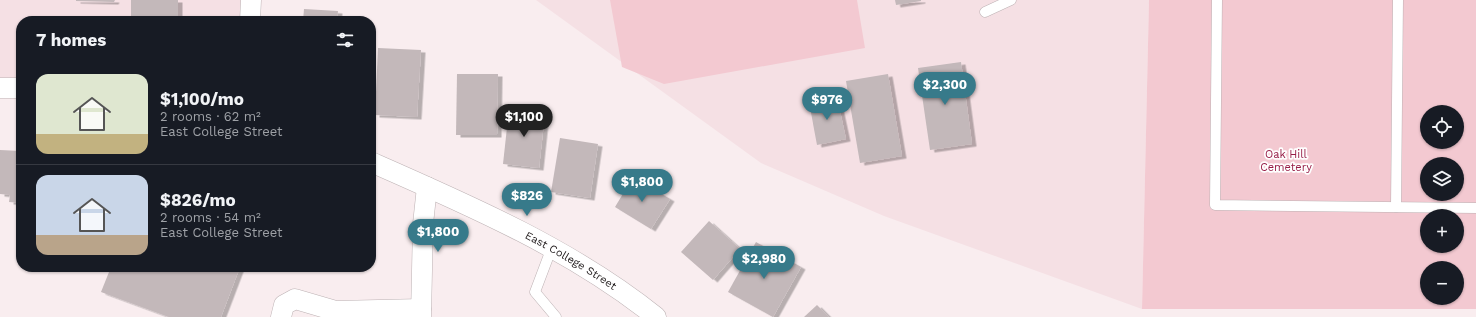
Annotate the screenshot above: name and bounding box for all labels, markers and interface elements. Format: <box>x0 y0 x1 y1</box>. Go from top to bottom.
icon: filters <box>334 29 356 51</box>
text: 7 homes <box>36 30 106 50</box>
pin: $2,300 <box>912 72 978 106</box>
text: $2,300 <box>923 77 967 92</box>
pin: $976 <box>803 87 851 121</box>
text: $1,100/mo <box>160 89 244 109</box>
icon: home <box>68 90 116 138</box>
text: $976 <box>811 92 843 107</box>
pin: $1,100 <box>491 104 557 138</box>
map controls <box>1420 105 1464 305</box>
button: locate <box>1420 105 1464 149</box>
text: 2 rooms · 62 m² <box>160 109 261 124</box>
text: $1,100 <box>505 109 543 124</box>
text: East College Street <box>160 124 283 139</box>
park label: Oak Hill Cemetery <box>1260 148 1312 174</box>
button: layers <box>1420 157 1464 201</box>
pin: $1,800 <box>609 169 675 203</box>
text: $1,800 <box>621 174 663 189</box>
pin: $826 <box>503 183 551 217</box>
text: $826 <box>511 188 543 203</box>
text: $826/mo <box>160 190 236 210</box>
icon: home <box>68 191 116 239</box>
button: + <box>1420 209 1464 253</box>
text: 2 rooms · 54 m² <box>160 210 261 225</box>
pin: $1,800 <box>405 219 471 253</box>
text: $1,800 <box>417 224 459 239</box>
text: East College Street <box>160 225 283 240</box>
street label: East College Street <box>523 229 619 293</box>
pin: $2,980 <box>731 246 797 280</box>
text: $2,980 <box>742 251 786 266</box>
button: − <box>1420 261 1464 305</box>

